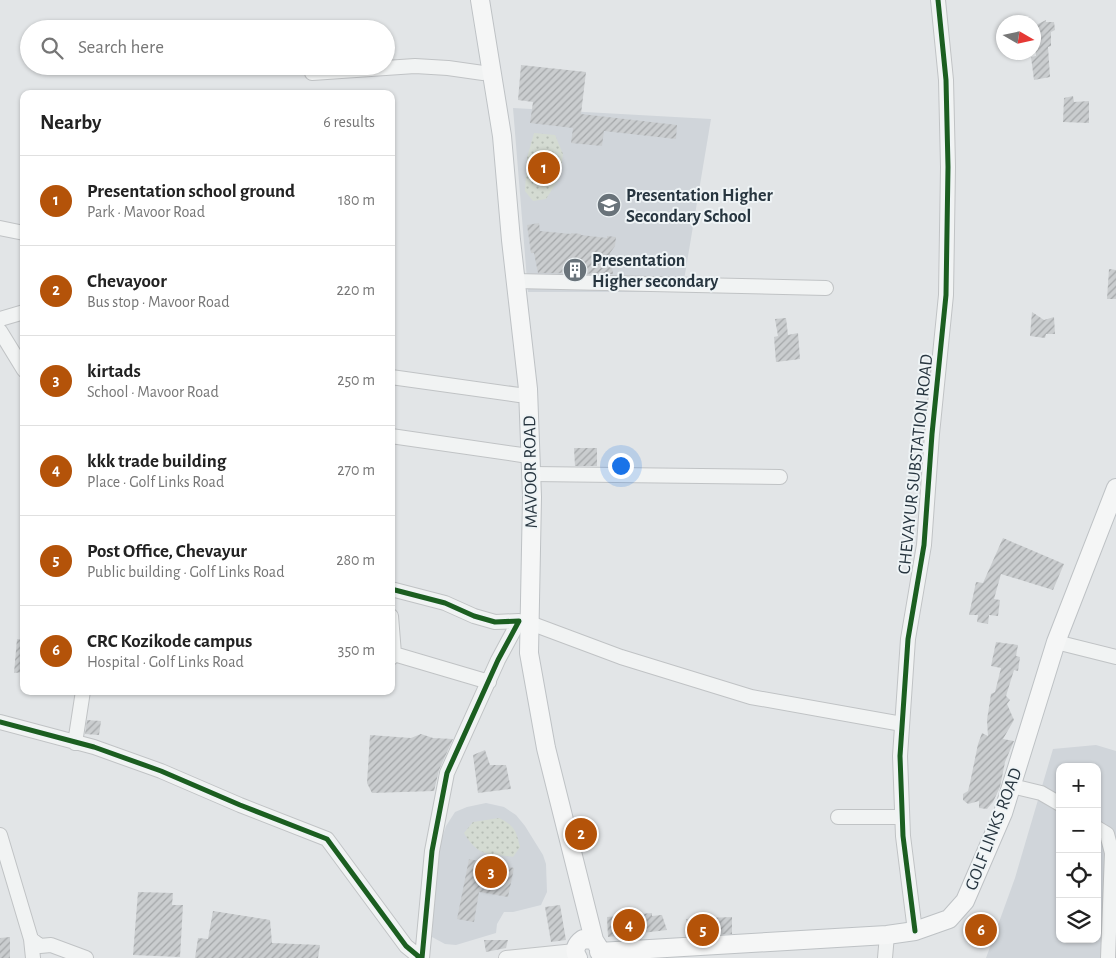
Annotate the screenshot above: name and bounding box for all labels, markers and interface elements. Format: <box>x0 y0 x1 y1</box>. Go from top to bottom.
north arrow <box>996 15 1041 60</box>
search box <box>20 20 395 75</box>
icon: search <box>38 34 66 62</box>
text: Search here <box>78 38 164 57</box>
text: Nearby <box>40 112 101 133</box>
text: 6 results <box>323 114 375 130</box>
pin: 1 <box>528 149 560 187</box>
text: Presentation school ground <box>87 182 295 201</box>
place label: Presentation Higher Secondary School <box>626 187 773 226</box>
text: 1 <box>53 192 59 208</box>
text: 180 m <box>338 192 375 208</box>
school or university icon: Presentation Higher Secondary School <box>596 192 622 218</box>
text: Park · Mavoor Road <box>87 204 205 220</box>
place label: Presentation Higher secondary <box>592 252 719 291</box>
building icon: Presentation Higher secondary <box>562 257 588 283</box>
text: Chevayoor <box>87 272 167 291</box>
text: 2 <box>52 282 60 298</box>
text: 220 m <box>337 282 375 298</box>
text: Bus stop · Mavoor Road <box>87 294 229 310</box>
street label: CHEVAYUR SUBSTATION ROAD <box>895 353 937 575</box>
text: kirtads <box>87 362 141 381</box>
text: 3 <box>53 372 59 388</box>
text: 250 m <box>337 372 375 388</box>
text: School · Mavoor Road <box>87 384 219 400</box>
street label: MAVOOR ROAD <box>521 415 541 529</box>
text: kkk trade building <box>87 452 226 471</box>
your location <box>608 453 634 479</box>
text: 4 <box>52 462 60 478</box>
text: 270 m <box>337 462 375 478</box>
text: Place · Golf Links Road <box>87 474 224 490</box>
text: Post Office, Chevayur <box>87 542 247 561</box>
text: 5 <box>53 552 59 568</box>
text: 280 m <box>336 552 375 568</box>
text: Public building · Golf Links Road <box>87 564 285 580</box>
text: CRC Kozikode campus <box>87 632 252 651</box>
text: 6 <box>52 642 60 658</box>
text: 350 m <box>338 642 375 658</box>
text: Hospital · Golf Links Road <box>87 654 244 670</box>
map controls <box>1056 763 1101 943</box>
button: + <box>1056 763 1101 808</box>
street label: GOLF LINKS ROAD <box>962 766 1026 893</box>
button: − <box>1056 808 1101 853</box>
pin: 2 <box>565 815 597 853</box>
pin: 3 <box>475 853 507 891</box>
button: locate <box>1056 853 1101 898</box>
button: layers <box>1056 898 1101 943</box>
pin: 4 <box>613 906 645 944</box>
pin: 5 <box>687 911 719 949</box>
pin: 6 <box>965 911 997 949</box>

